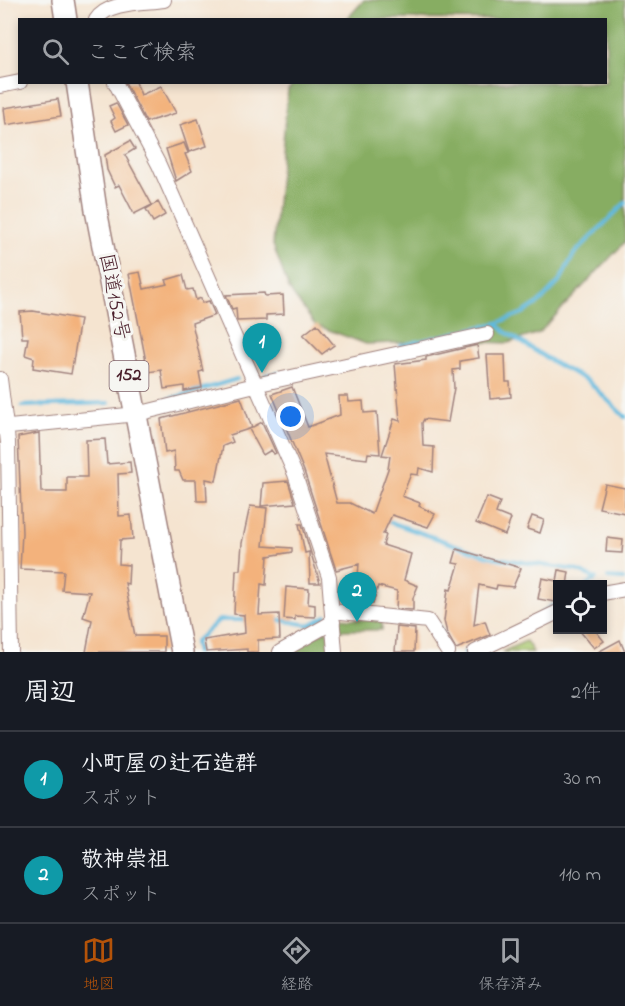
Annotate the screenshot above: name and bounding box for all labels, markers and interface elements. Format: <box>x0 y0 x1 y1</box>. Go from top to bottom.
search box <box>18 18 607 84</box>
icon: search <box>39 35 72 68</box>
text: ここで検索 <box>87 38 197 70</box>
street label: 国道152号 <box>90 251 136 343</box>
pin: 1 <box>242 324 282 373</box>
road number: 152 <box>110 361 148 391</box>
your location <box>276 402 305 431</box>
pin: 2 <box>338 572 376 622</box>
map controls <box>553 580 607 634</box>
button: locate <box>553 580 607 634</box>
text: 周辺 <box>24 675 76 713</box>
text: 2件 <box>571 679 601 708</box>
text: 小町屋の辻石造群 <box>81 749 257 781</box>
text: 1 <box>40 765 47 794</box>
text: 30 m <box>564 765 601 794</box>
text: スポット <box>81 785 161 814</box>
text: 敬神崇祖 <box>81 845 169 877</box>
text: 2 <box>39 861 48 890</box>
text: 110 m <box>559 861 601 890</box>
text: スポット <box>81 881 161 910</box>
tab: 地図 <box>82 934 115 997</box>
tab: 経路 <box>280 934 313 997</box>
tab: 保存済み <box>478 934 542 997</box>

